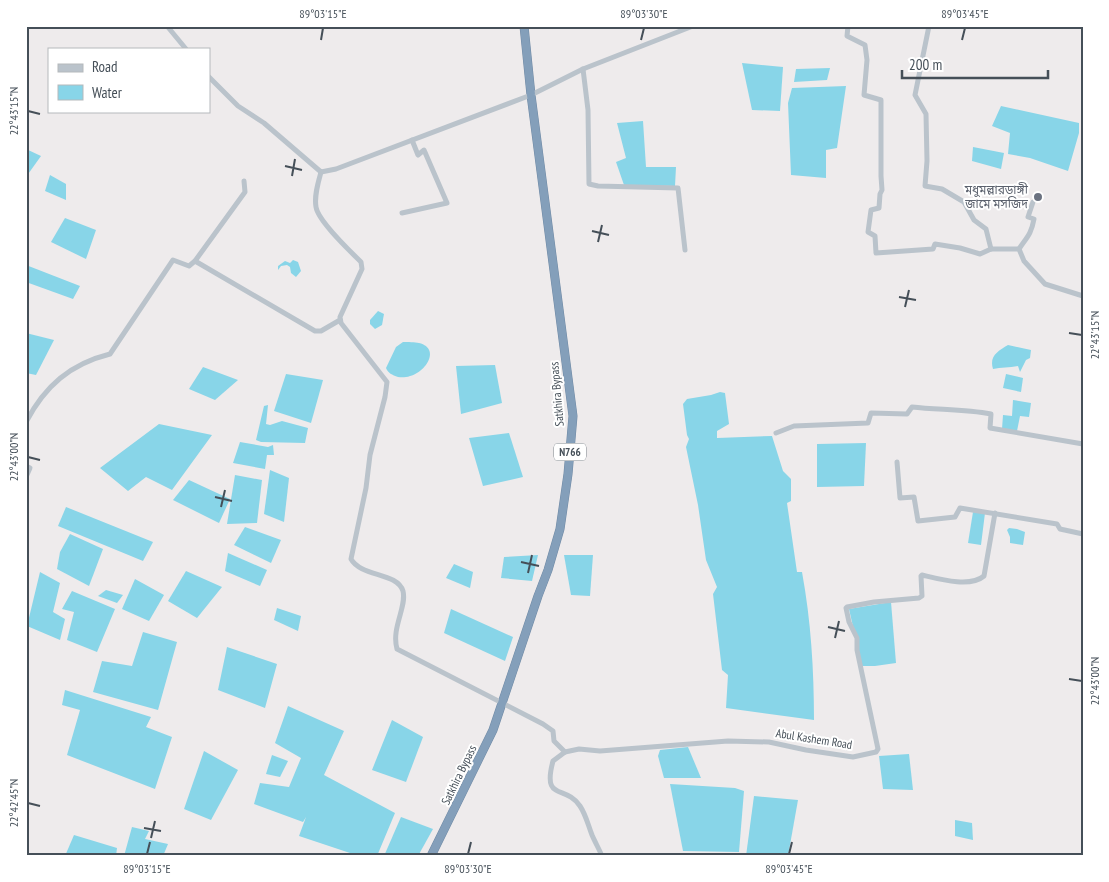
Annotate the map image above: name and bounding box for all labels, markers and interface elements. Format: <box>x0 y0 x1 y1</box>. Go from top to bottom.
text: 89°03'15"E <box>299 6 347 21</box>
text: 89°03'30"E <box>620 6 668 21</box>
text: 89°03'45"E <box>941 6 989 21</box>
legend <box>48 48 210 112</box>
scale bar <box>902 48 1048 80</box>
text: 200 m <box>909 55 942 74</box>
text: Road <box>92 57 118 76</box>
text: Water <box>92 83 123 102</box>
text: 22°43'15"N <box>6 87 21 135</box>
place label: মধুমল্লারডাঙ্গী জামে মসজিদ <box>964 182 1029 211</box>
marker: মধুমল্লারডাঙ্গী জামে মসজিদ <box>1032 191 1044 203</box>
text: 22°43'15"N <box>1087 311 1102 359</box>
street label: Satkhira Bypass <box>546 361 567 427</box>
text: 22°43'00"N <box>6 433 21 481</box>
road number: N766 <box>554 444 586 461</box>
text: 22°43'00"N <box>1087 657 1102 705</box>
street label: Abul Kashem Road <box>775 725 853 752</box>
street label: Satkhira Bypass <box>438 742 479 807</box>
text: 22°42'45"N <box>6 779 21 827</box>
text: 89°03'15"E <box>123 861 171 876</box>
text: 89°03'30"E <box>444 861 492 876</box>
text: 89°03'45"E <box>765 861 813 876</box>

